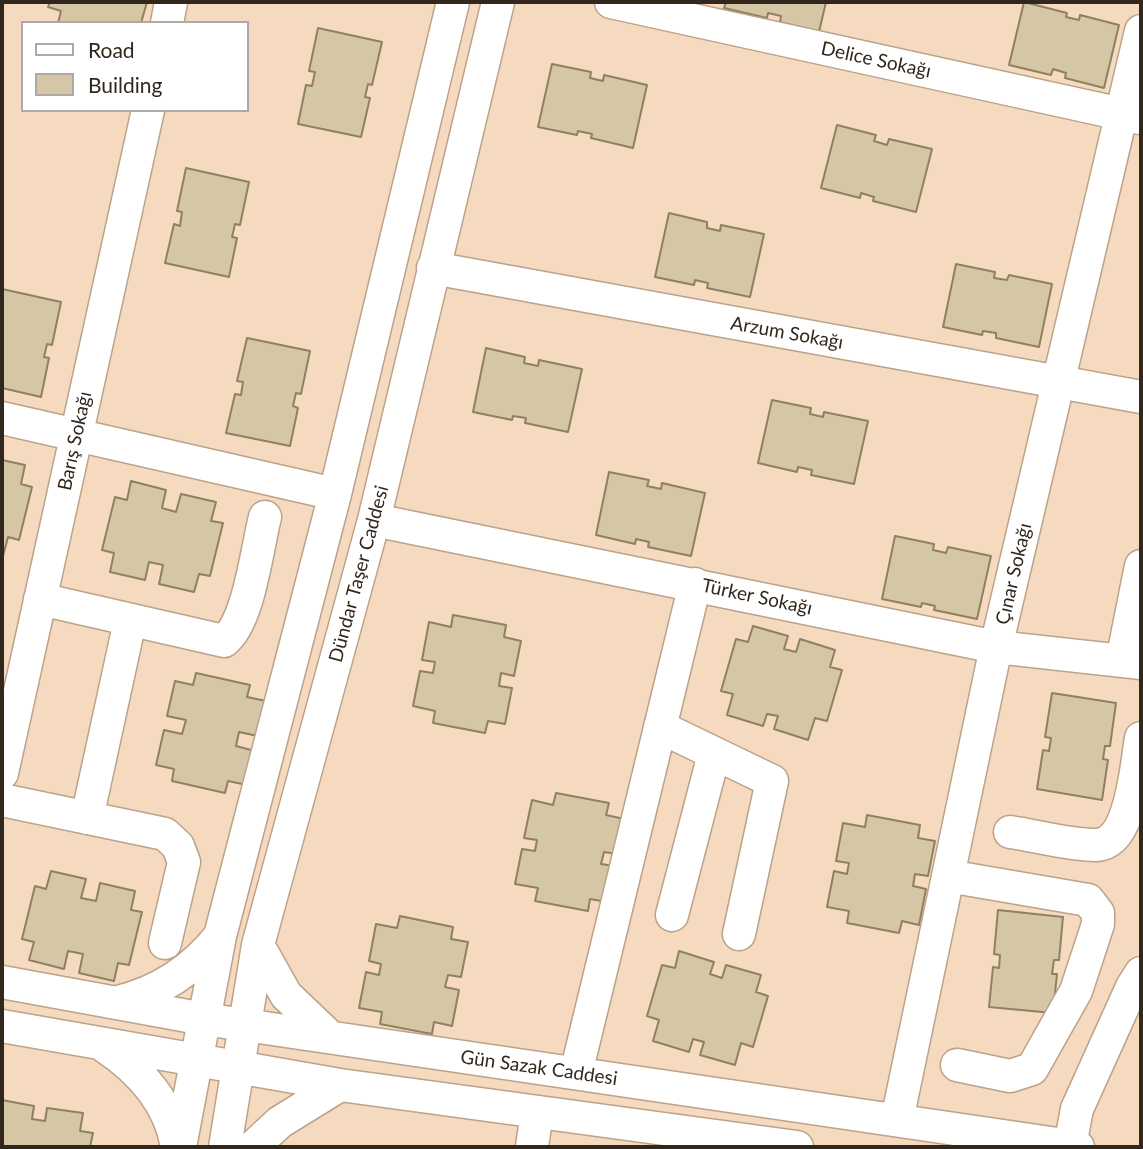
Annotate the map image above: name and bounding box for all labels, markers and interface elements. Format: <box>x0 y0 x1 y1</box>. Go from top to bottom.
legend <box>21 21 248 112</box>
text: Road <box>88 37 135 62</box>
street label: Delice Sokağı <box>819 37 933 83</box>
text: Building <box>88 72 163 97</box>
street label: Arzum Sokağı <box>729 312 845 354</box>
street label: Barış Sokağı <box>53 389 97 493</box>
street label: Dündar Taşer Caddesi <box>324 483 394 665</box>
street label: Çınar Sokağı <box>991 521 1037 627</box>
street label: Türker Sokağı <box>700 574 814 620</box>
street label: Gün Sazak Caddesi <box>459 1046 619 1090</box>

